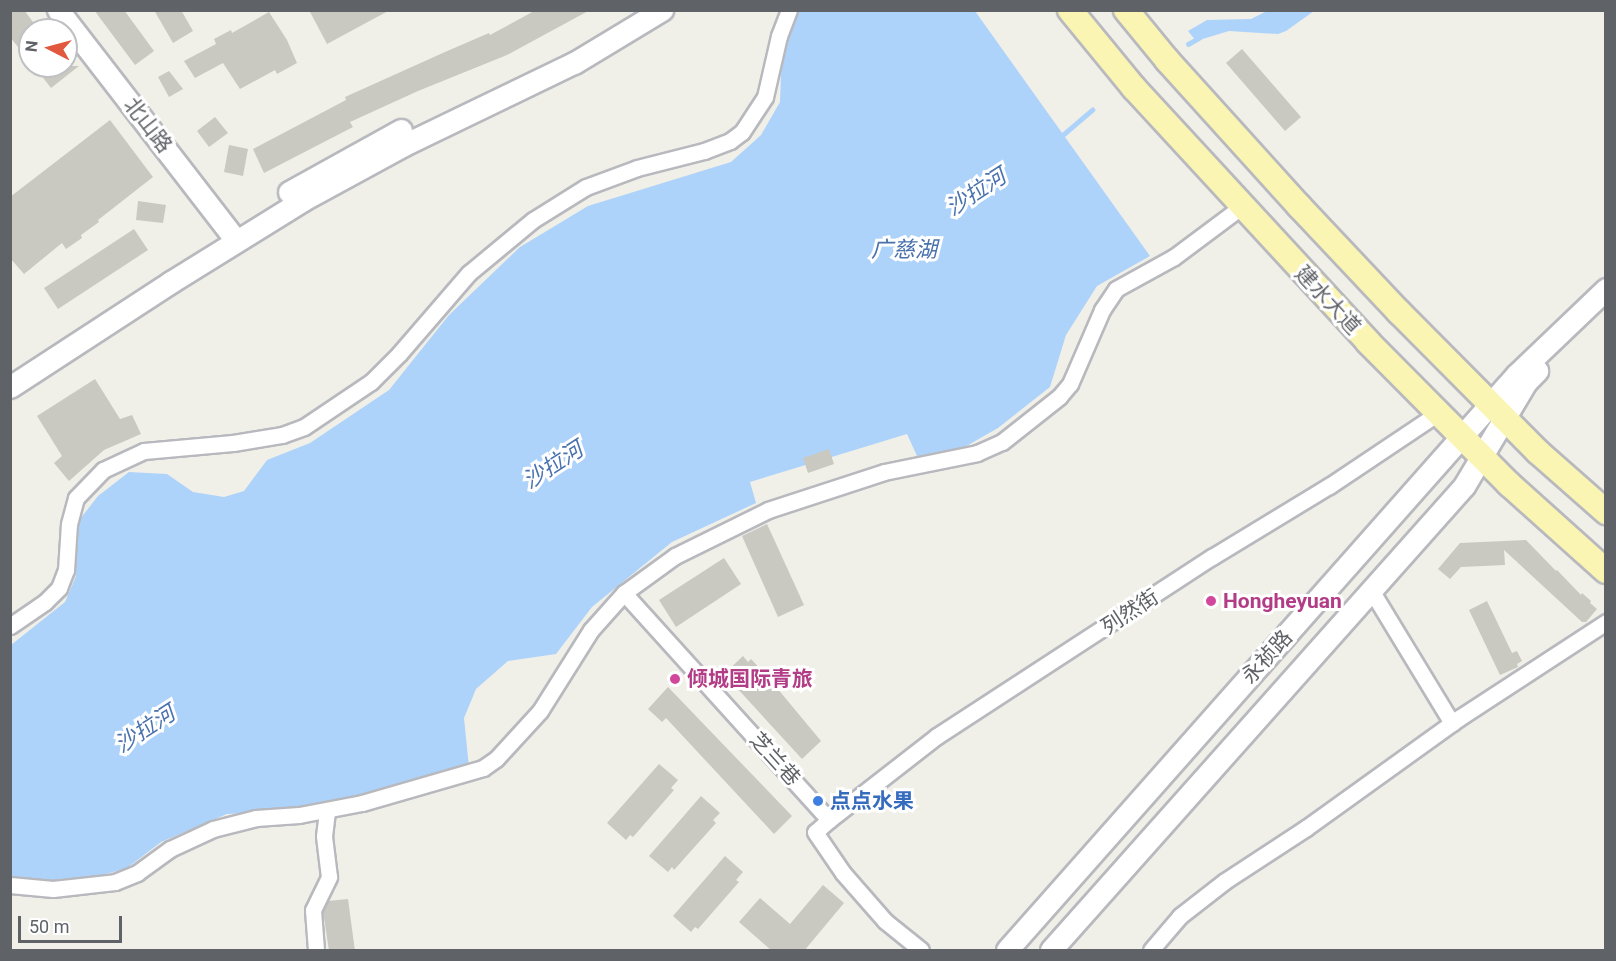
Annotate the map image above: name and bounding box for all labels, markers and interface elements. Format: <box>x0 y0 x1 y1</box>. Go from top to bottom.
north arrow <box>18 18 78 78</box>
text: N <box>22 40 42 53</box>
street label: 北山路 <box>119 92 177 158</box>
water label: 沙拉河 <box>941 163 1011 221</box>
water label: 广慈湖 <box>871 237 937 263</box>
street label: 建水大道 <box>1290 261 1366 339</box>
water label: 沙拉河 <box>518 436 588 494</box>
street label: 列然街 <box>1097 584 1163 640</box>
place label: Hongheyuan <box>1223 588 1342 614</box>
marker: Hongheyuan <box>1204 594 1218 608</box>
street label: 永祯路 <box>1237 625 1297 689</box>
place label: 倾城国际青旅 <box>687 666 813 692</box>
marker: 倾城国际青旅 <box>668 672 682 686</box>
water label: 沙拉河 <box>110 700 180 758</box>
street label: 芝兰巷 <box>745 727 805 791</box>
place label: 点点水果 <box>830 788 914 814</box>
marker: 点点水果 <box>811 794 825 808</box>
scale bar <box>21 904 124 942</box>
text: 50 m <box>29 916 69 937</box>

